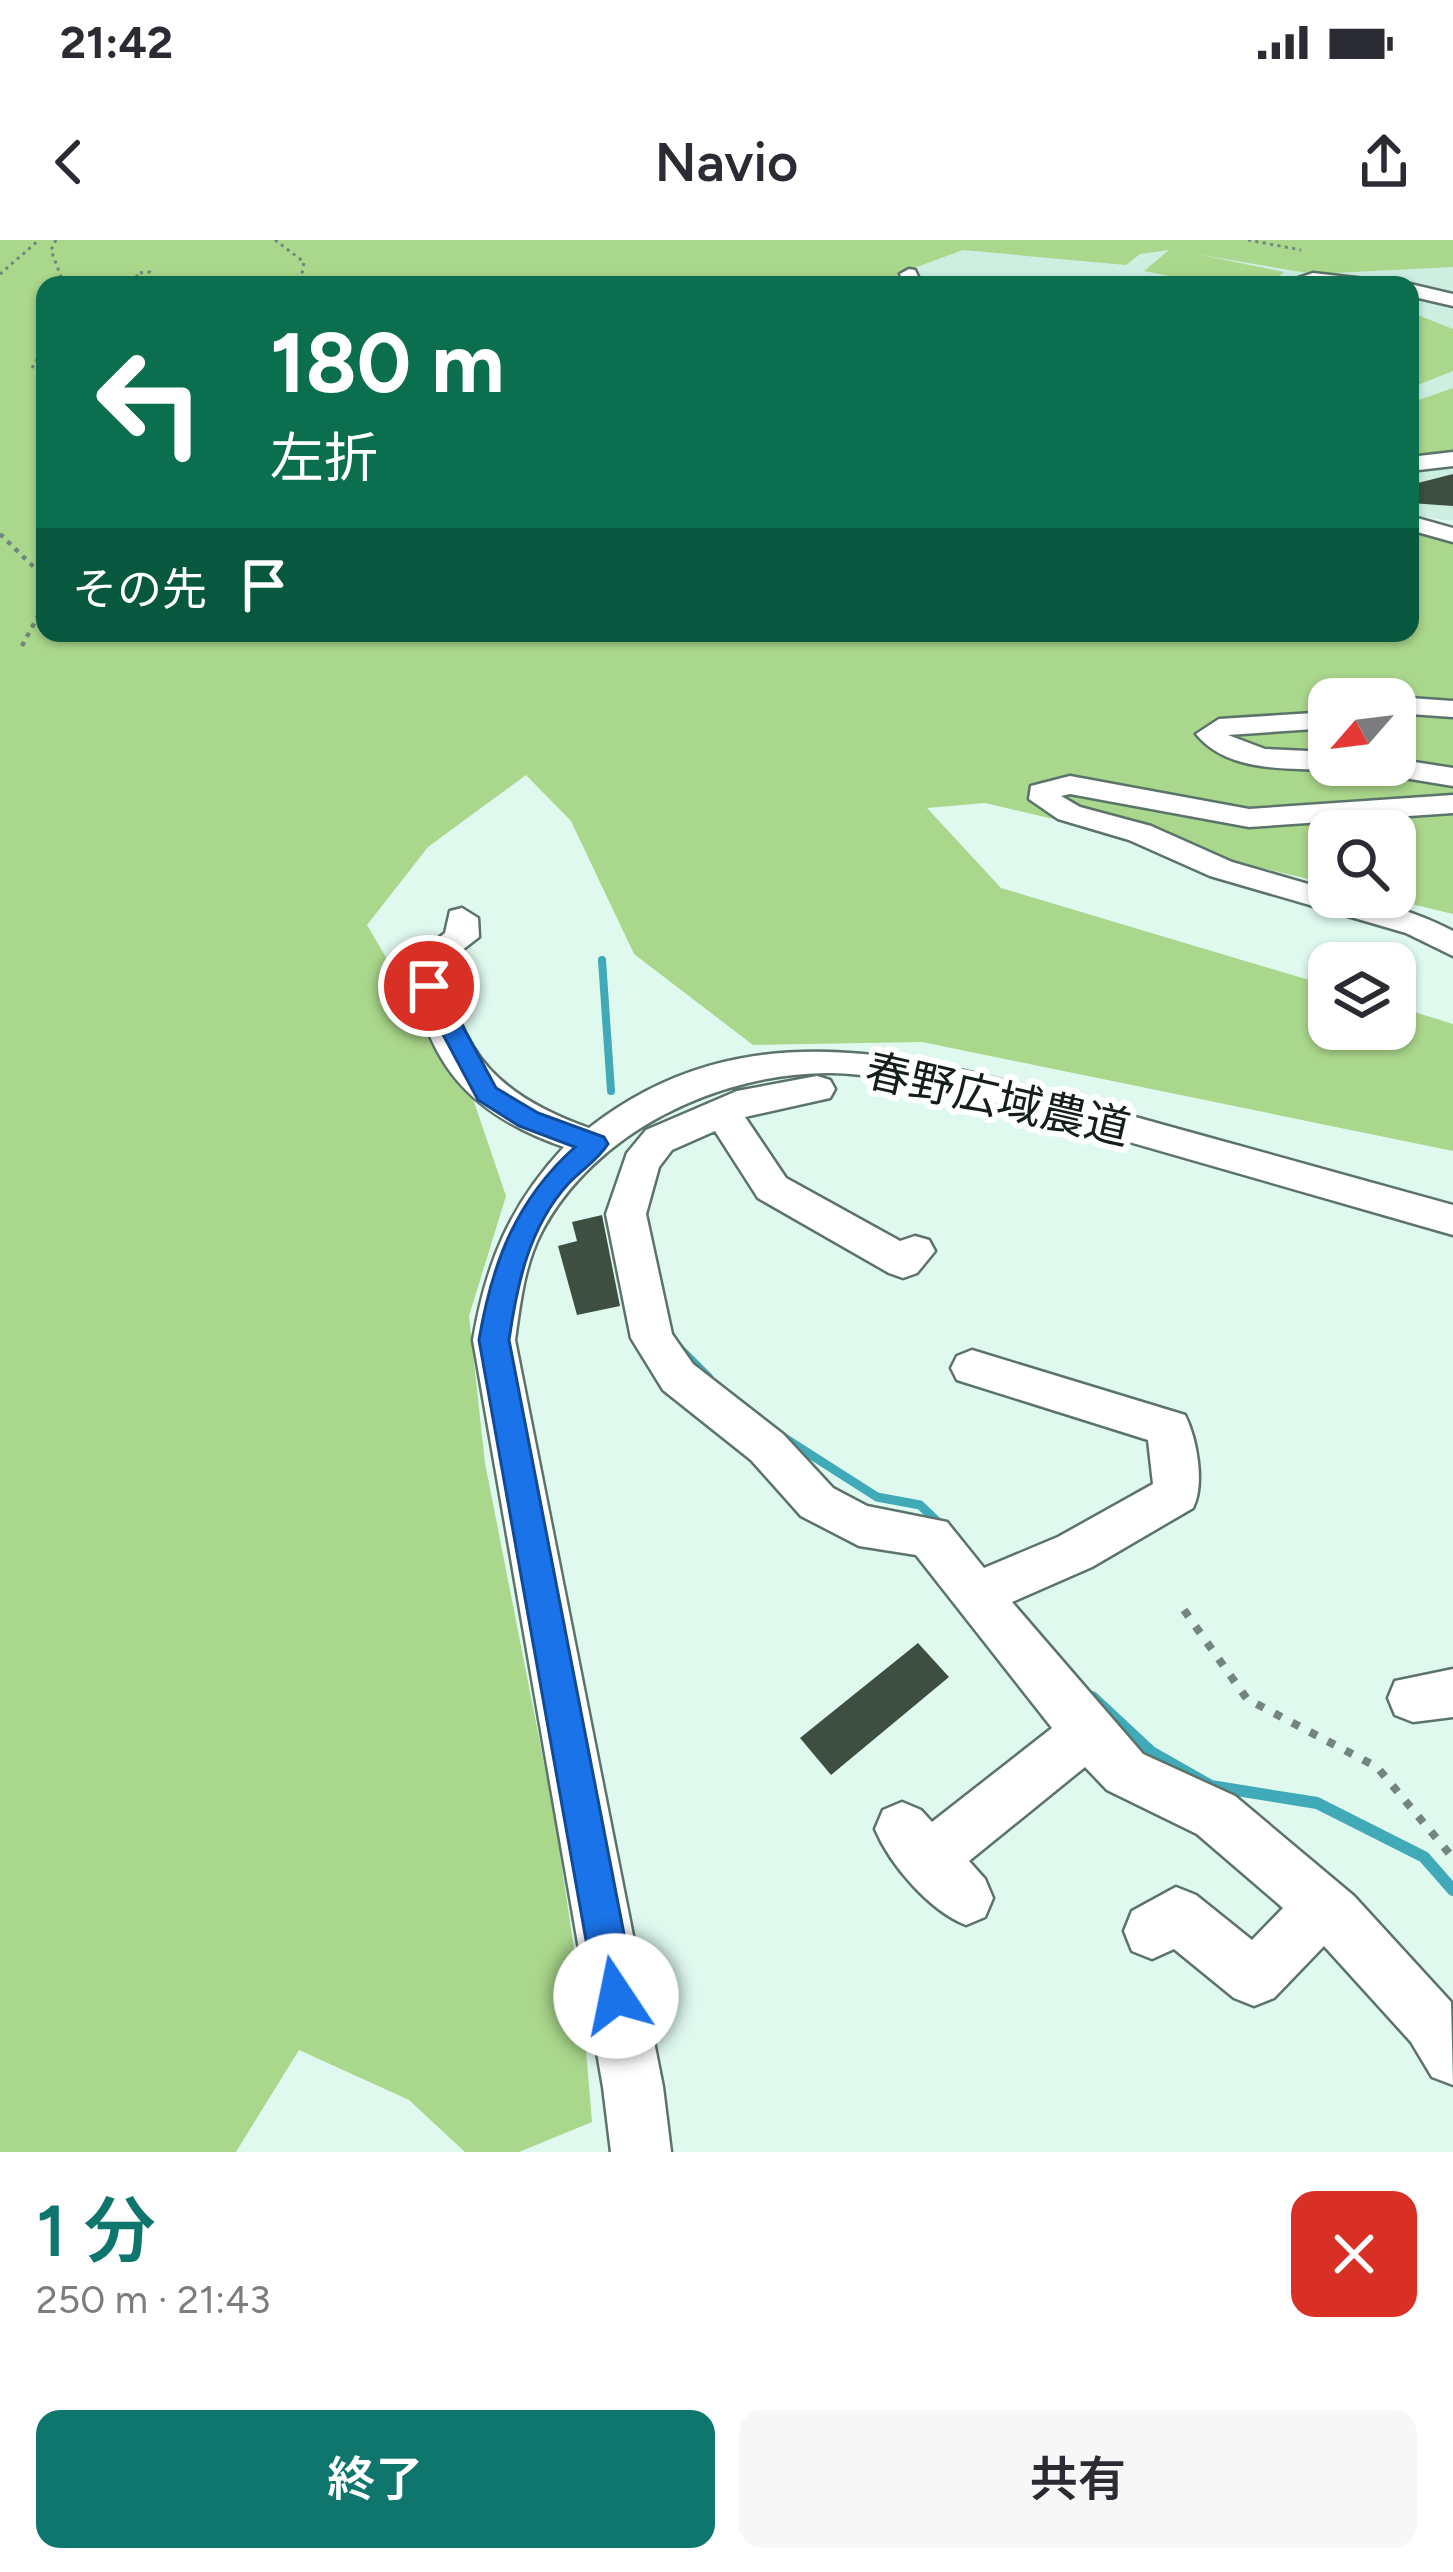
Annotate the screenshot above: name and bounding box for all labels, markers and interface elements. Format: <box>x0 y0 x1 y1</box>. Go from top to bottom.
text: 21:42 <box>60 15 173 69</box>
icon: back <box>36 129 102 195</box>
icon: share <box>1351 129 1417 195</box>
text: Navio <box>655 130 798 195</box>
text: 180 m <box>270 312 505 413</box>
icon: left <box>72 324 228 480</box>
text: 左折 <box>270 426 378 491</box>
icon: arrive <box>231 552 297 618</box>
text: その先 <box>72 562 207 616</box>
north arrow <box>1308 678 1416 786</box>
map controls <box>1308 678 1416 1050</box>
button: search <box>1308 810 1416 918</box>
pin <box>378 935 480 1037</box>
button: layers <box>1308 942 1416 1050</box>
icon: arrive <box>396 953 462 1019</box>
street label: 春野広域農道 <box>860 1042 1136 1156</box>
position arrow <box>553 1933 679 2059</box>
text: 1 分 <box>36 2188 156 2274</box>
button: close <box>1291 2191 1417 2317</box>
text: 250 m · 21:43 <box>36 2276 270 2323</box>
button: 終了 <box>36 2410 715 2548</box>
button: 共有 <box>739 2410 1417 2548</box>

